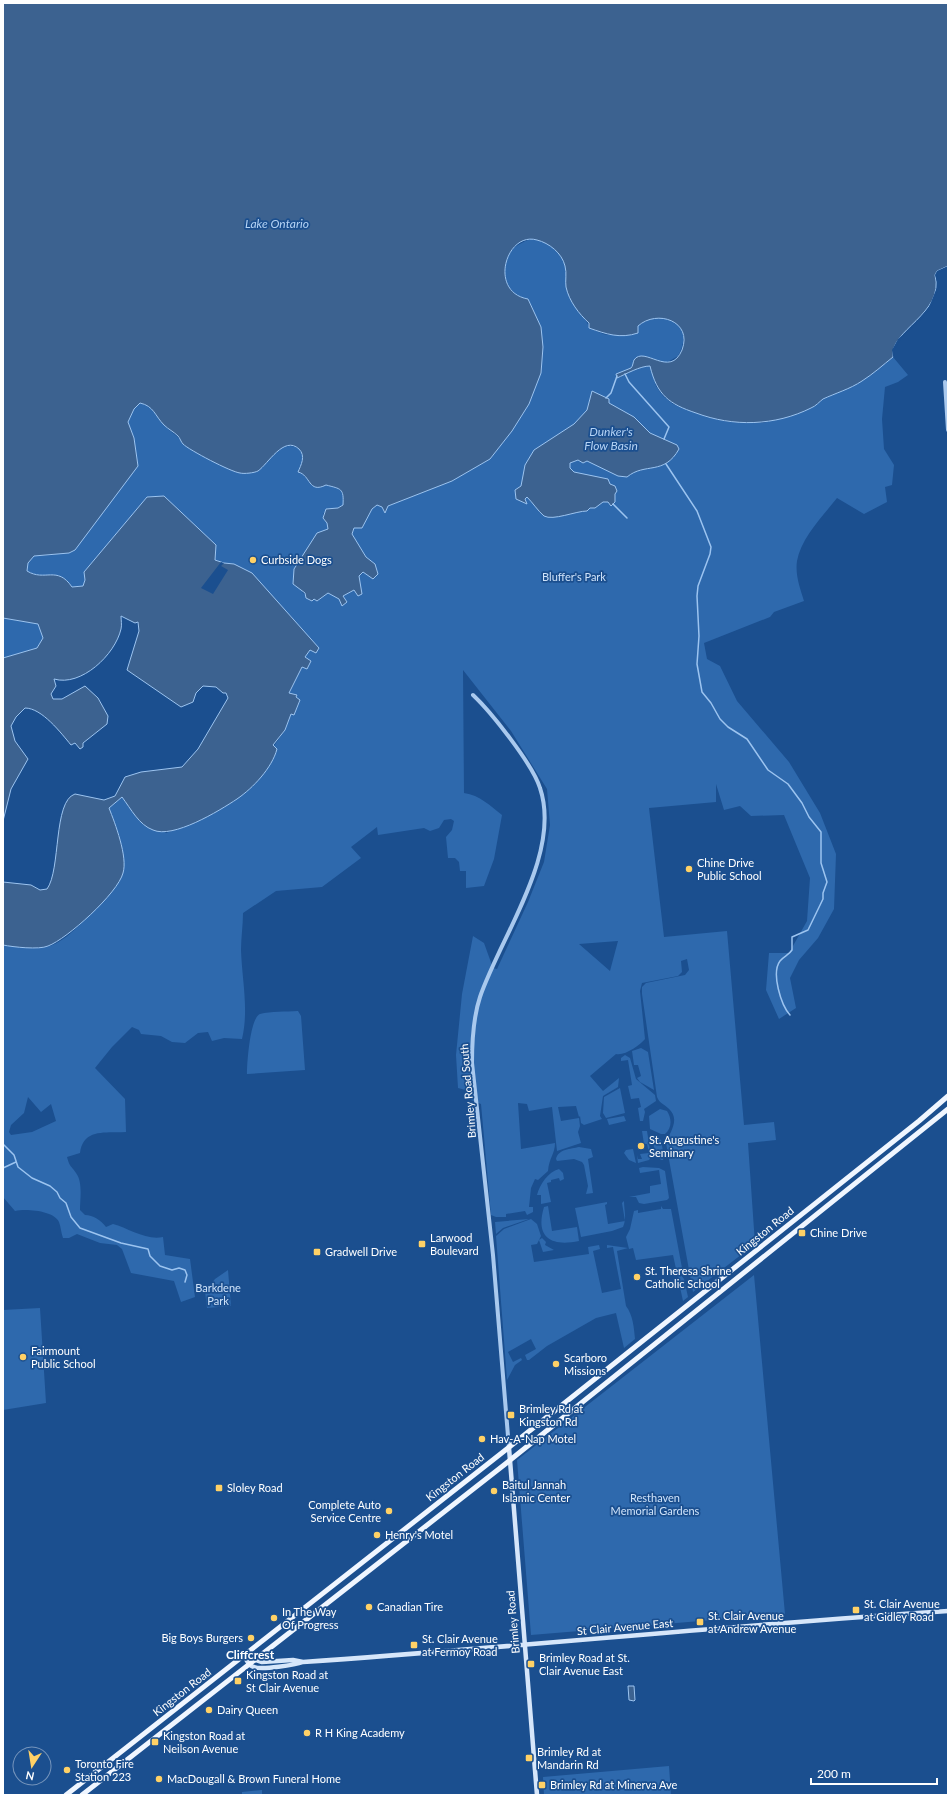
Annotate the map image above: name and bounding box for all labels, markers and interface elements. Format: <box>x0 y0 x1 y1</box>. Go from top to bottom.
water label: Lake Ontario <box>245 216 309 231</box>
water label: Dunker's Flow Basin <box>584 424 638 453</box>
place label: Curbside Dogs <box>261 553 332 566</box>
marker: Curbside Dogs <box>248 555 258 565</box>
park label: Bluffer's Park <box>542 570 606 583</box>
place label: Chine Drive Public School <box>697 856 762 882</box>
marker: Chine Drive Public School <box>684 864 694 874</box>
street label: Brimley Road South <box>457 1043 478 1139</box>
place label: St. Augustine's Seminary <box>649 1133 719 1159</box>
marker: St. Augustine's Seminary <box>636 1141 646 1151</box>
street label: Kingston Road <box>733 1204 796 1258</box>
place label: Chine Drive <box>810 1226 867 1239</box>
marker: Chine Drive <box>797 1228 807 1238</box>
place label: Larwood Boulevard <box>430 1231 479 1257</box>
marker: Larwood Boulevard <box>417 1239 427 1249</box>
place label: Gradwell Drive <box>325 1245 397 1258</box>
marker: Gradwell Drive <box>312 1247 322 1257</box>
place label: St. Theresa Shrine Catholic School <box>645 1264 732 1290</box>
marker: St. Theresa Shrine Catholic School <box>632 1272 642 1282</box>
park label: Barkdene Park <box>195 1281 241 1307</box>
place label: Fairmount Public School <box>31 1344 96 1370</box>
place label: Scarboro Missions <box>564 1351 607 1377</box>
marker: Fairmount Public School <box>18 1352 28 1362</box>
marker: Scarboro Missions <box>551 1359 561 1369</box>
place label: Brimley Rd at Kingston Rd <box>519 1402 583 1428</box>
marker: Brimley Rd at Kingston Rd <box>506 1410 516 1420</box>
place label: Hav-A-Nap Motel <box>490 1432 576 1445</box>
marker: Hav-A-Nap Motel <box>477 1434 487 1444</box>
street label: Kingston Road <box>423 1450 486 1503</box>
place label: Baitul Jannah Islamic Center <box>502 1478 570 1504</box>
place label: Sloley Road <box>227 1481 283 1494</box>
marker: Sloley Road <box>214 1483 224 1493</box>
marker: Baitul Jannah Islamic Center <box>489 1486 499 1496</box>
park label: Resthaven Memorial Gardens <box>611 1491 700 1517</box>
place label: Complete Auto Service Centre <box>308 1498 381 1524</box>
marker: Complete Auto Service Centre <box>384 1506 394 1516</box>
place label: Henry's Motel <box>385 1528 453 1541</box>
marker: Henry's Motel <box>372 1530 382 1540</box>
street label: Brimley Road <box>503 1590 522 1654</box>
place label: St. Clair Avenue at Gidley Road <box>864 1597 940 1623</box>
place label: Canadian Tire <box>377 1600 443 1613</box>
marker: Canadian Tire <box>364 1602 374 1612</box>
place label: In The Way Of Progress <box>282 1605 339 1631</box>
marker: St. Clair Avenue at Gidley Road <box>851 1605 861 1615</box>
place label: St. Clair Avenue at Andrew Avenue <box>708 1609 797 1635</box>
marker: In The Way Of Progress <box>269 1613 279 1623</box>
street label: St Clair Avenue East <box>576 1616 674 1637</box>
marker: St. Clair Avenue at Andrew Avenue <box>695 1617 705 1627</box>
place label: Big Boys Burgers <box>161 1631 243 1644</box>
place label: St. Clair Avenue at Fermoy Road <box>422 1632 498 1658</box>
marker: Big Boys Burgers <box>246 1633 256 1643</box>
marker: St. Clair Avenue at Fermoy Road <box>409 1640 419 1650</box>
district label: Cliffcrest <box>226 1647 275 1662</box>
place label: Brimley Road at St. Clair Avenue East <box>539 1651 630 1677</box>
marker: Brimley Road at St. Clair Avenue East <box>526 1659 536 1669</box>
street label: Kingston Road <box>150 1665 213 1718</box>
place label: Kingston Road at St Clair Avenue <box>246 1668 328 1694</box>
marker: Kingston Road at St Clair Avenue <box>233 1676 243 1686</box>
place label: Dairy Queen <box>217 1703 278 1716</box>
marker: Dairy Queen <box>204 1705 214 1715</box>
place label: R H King Academy <box>315 1726 405 1739</box>
marker: R H King Academy <box>302 1728 312 1738</box>
place label: Kingston Road at Neilson Avenue <box>163 1729 245 1755</box>
marker: Kingston Road at Neilson Avenue <box>150 1737 160 1747</box>
place label: Brimley Rd at Mandarin Rd <box>537 1745 601 1771</box>
north arrow <box>12 1746 52 1786</box>
marker: Brimley Rd at Mandarin Rd <box>524 1753 534 1763</box>
place label: Toronto Fire Station 223 <box>75 1757 134 1783</box>
scale bar <box>811 1760 937 1786</box>
marker: Toronto Fire Station 223 <box>62 1765 72 1775</box>
text: 200 m <box>817 1766 851 1781</box>
text: N <box>24 1769 35 1784</box>
place label: MacDougall & Brown Funeral Home <box>167 1772 341 1785</box>
marker: MacDougall & Brown Funeral Home <box>154 1774 164 1784</box>
place label: Brimley Rd at Minerva Ave <box>550 1778 678 1791</box>
marker: Brimley Rd at Minerva Ave <box>537 1780 547 1790</box>

